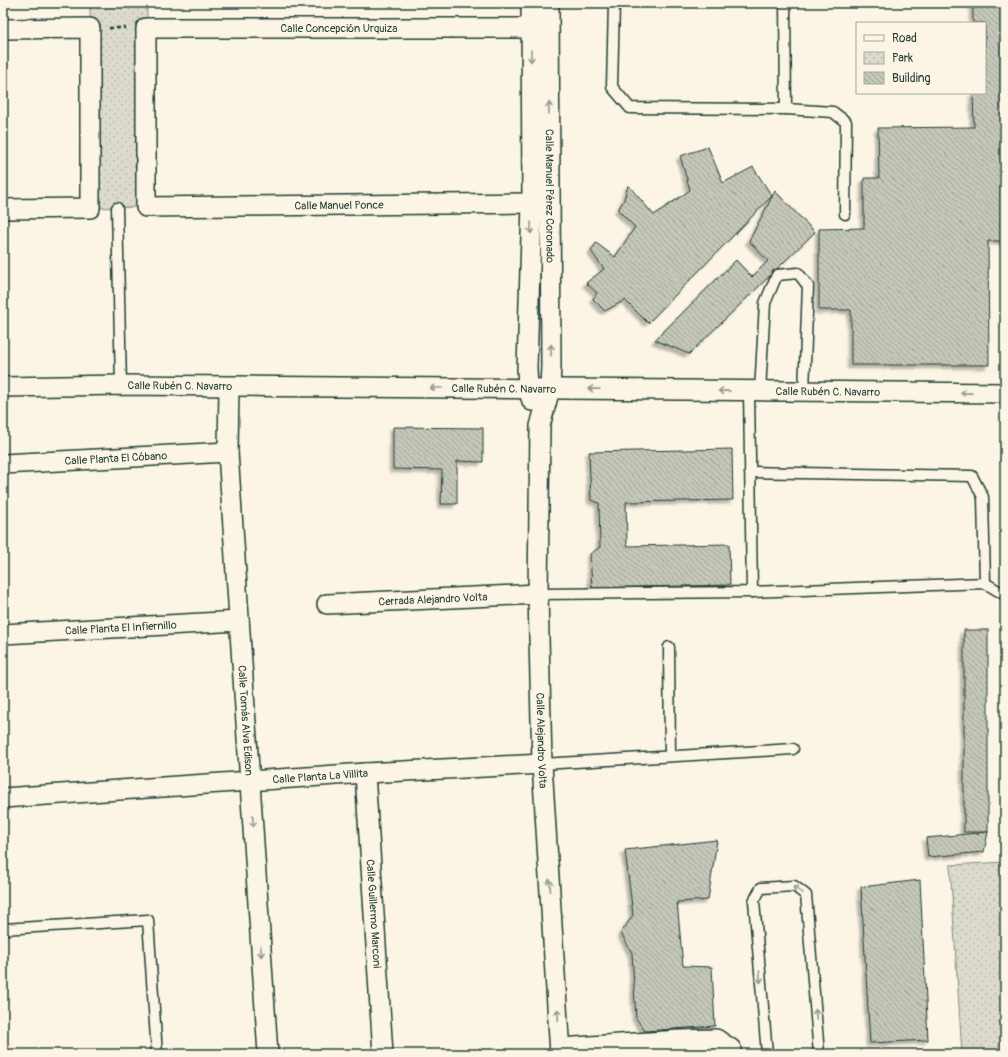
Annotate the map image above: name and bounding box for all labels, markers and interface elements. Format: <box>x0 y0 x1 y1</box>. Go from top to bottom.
street label: Calle Concepción Urquiza <box>281 22 397 35</box>
legend <box>856 22 986 94</box>
text: Road <box>892 31 917 46</box>
one-way arrow <box>527 49 535 62</box>
text: Park <box>892 51 913 66</box>
text: Building <box>892 71 931 86</box>
one-way arrow <box>545 102 553 115</box>
street label: Calle Manuel Pérez Coronado <box>543 129 557 263</box>
street label: Calle Manuel Ponce <box>294 198 384 212</box>
one-way arrow <box>527 221 535 234</box>
one-way arrow <box>547 344 555 357</box>
street label: Calle Rubén C. Navarro <box>128 379 232 393</box>
street label: Calle Rubén C. Navarro <box>452 381 556 395</box>
one-way arrow <box>430 384 443 392</box>
street label: Calle Rubén C. Navarro <box>776 384 880 398</box>
one-way arrow <box>588 386 601 393</box>
one-way arrow <box>718 387 731 395</box>
one-way arrow <box>960 389 973 397</box>
street label: Calle Planta El Cóbano <box>64 449 168 467</box>
street label: Cerrada Alejandro Volta <box>378 590 488 608</box>
street label: Calle Planta El Infiernillo <box>65 618 177 637</box>
street label: Calle Tomás Alva Edison <box>236 665 256 776</box>
street label: Calle Alejandro Volta <box>534 693 550 789</box>
street label: Calle Planta La Villita <box>272 766 368 786</box>
one-way arrow <box>249 814 256 827</box>
street label: Calle Guillermo Marconi <box>364 859 384 969</box>
one-way arrow <box>546 879 553 892</box>
one-way arrow <box>793 886 804 894</box>
one-way arrow <box>258 944 265 957</box>
one-way arrow <box>757 970 764 983</box>
one-way arrow <box>554 1009 561 1022</box>
one-way arrow <box>813 1009 820 1022</box>

